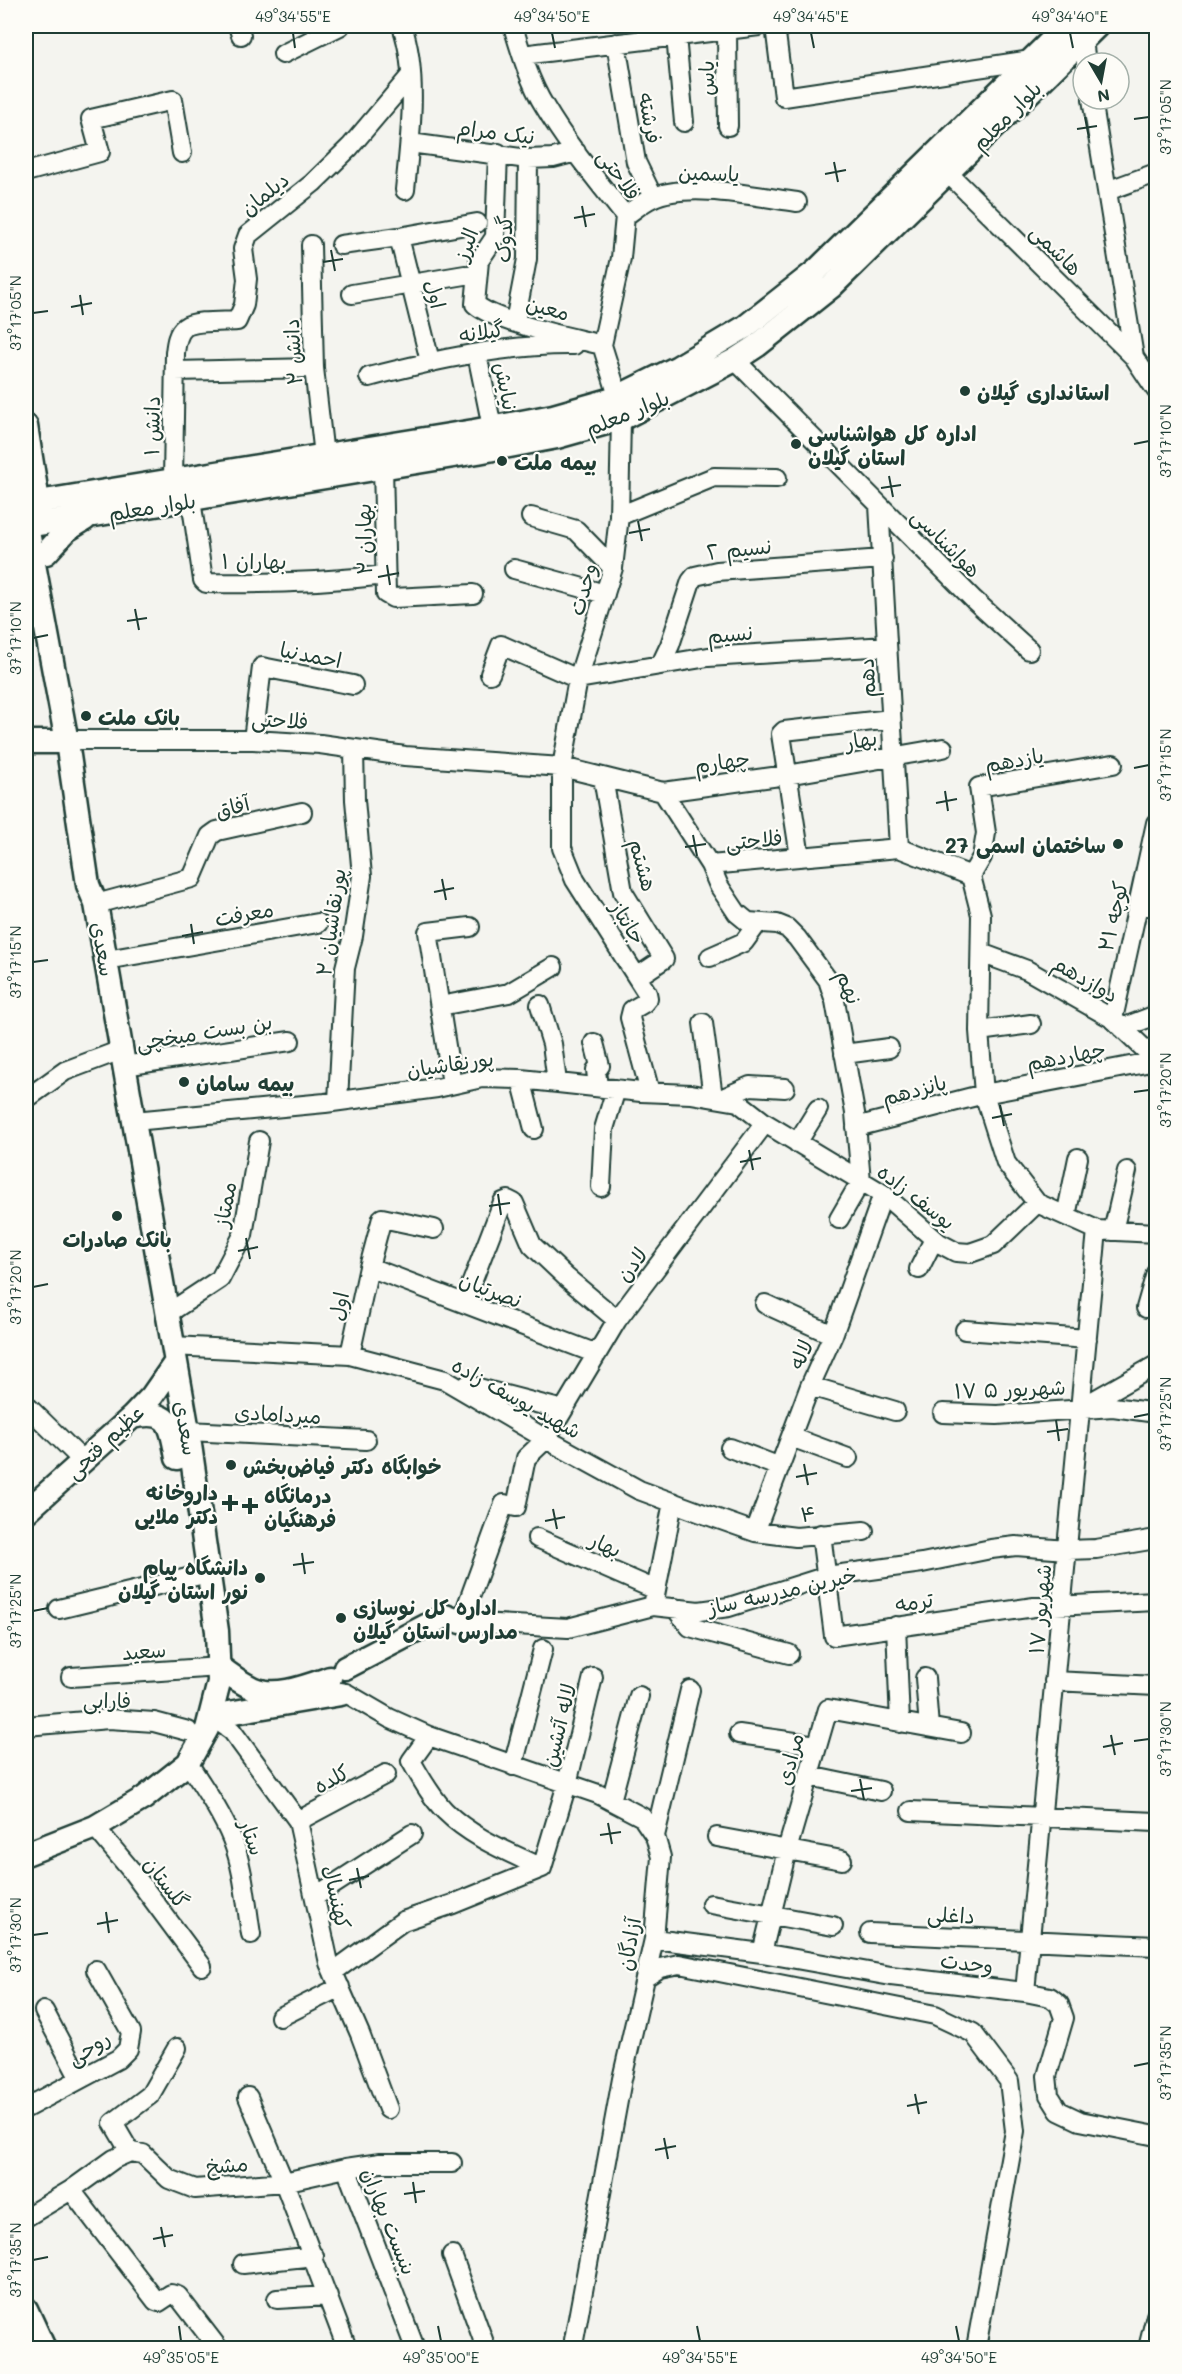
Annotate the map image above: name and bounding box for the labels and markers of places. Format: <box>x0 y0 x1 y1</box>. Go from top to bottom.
place label: استانداری گیلان <box>977 378 1109 406</box>
marker: استانداری گیلان <box>958 384 972 398</box>
place label: اداره کل هواشناسی استان گیلان <box>808 419 976 471</box>
marker: اداره کل هواشناسی استان گیلان <box>789 437 803 451</box>
place label: بیمه ملت <box>514 448 597 476</box>
marker: بیمه ملت <box>495 454 509 468</box>
place label: بانک ملت <box>98 703 180 731</box>
marker: بانک ملت <box>79 709 93 723</box>
place label: ساختمان اسمی 27 <box>945 831 1106 859</box>
marker: ساختمان اسمی 27 <box>1111 837 1125 851</box>
place label: بیمه سامان <box>196 1069 294 1097</box>
marker: بیمه سامان <box>177 1075 191 1089</box>
marker: بانک صادرات <box>110 1209 124 1223</box>
place label: بانک صادرات <box>62 1225 172 1253</box>
place label: خوابگاه دکتر فیاض‌بخش <box>243 1452 442 1480</box>
marker: خوابگاه دکتر فیاض‌بخش <box>224 1458 238 1472</box>
place label: داروخانه دکتر ملایی <box>134 1478 218 1530</box>
place label: درمانگاه فرهنگیان <box>264 1481 336 1533</box>
marker: داروخانه دکتر ملایی <box>223 1496 237 1510</box>
marker: درمانگاه فرهنگیان <box>241 1497 259 1515</box>
place label: دانشگاه پیام نور استان گیلان <box>118 1553 248 1605</box>
marker: دانشگاه پیام نور استان گیلان <box>253 1571 267 1585</box>
place label: اداره کل نوسازی مدارس استان گیلان <box>353 1593 518 1645</box>
marker: اداره کل نوسازی مدارس استان گیلان <box>334 1611 348 1625</box>

